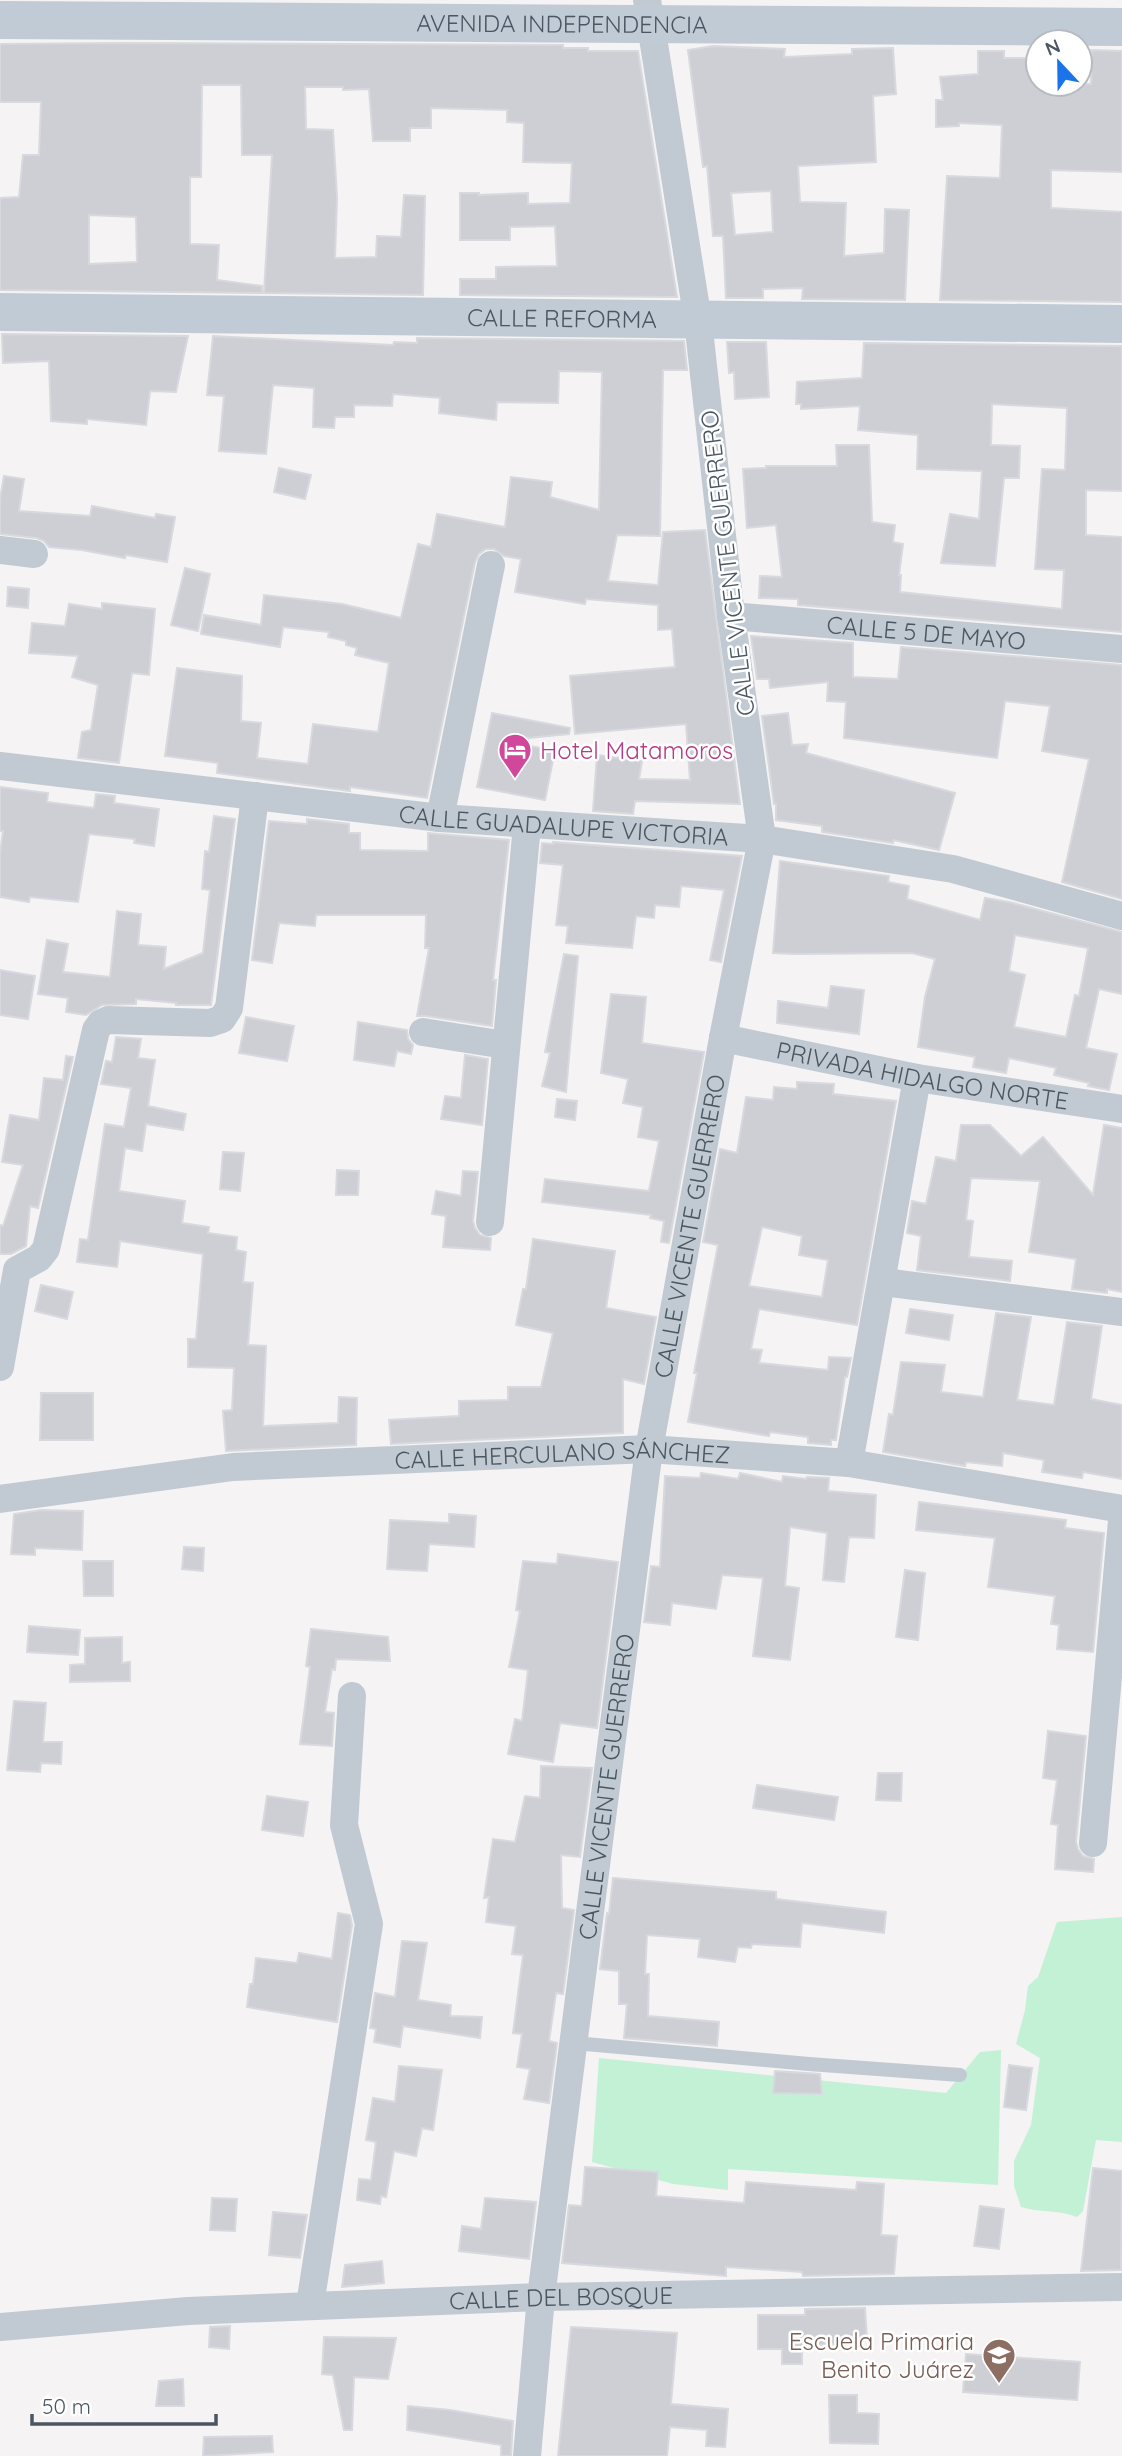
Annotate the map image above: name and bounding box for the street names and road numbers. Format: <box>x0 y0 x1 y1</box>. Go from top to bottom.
street label: AVENIDA INDEPENDENCIA <box>416 8 708 39</box>
street label: CALLE REFORMA <box>467 302 657 334</box>
street label: CALLE VICENTE GUERRERO <box>693 408 761 718</box>
street label: CALLE 5 DE MAYO <box>826 609 1027 656</box>
street label: CALLE GUADALUPE VICTORIA <box>397 798 729 852</box>
street label: PRIVADA HIDALGO NORTE <box>774 1034 1071 1116</box>
street label: CALLE VICENTE GUERRERO <box>647 1072 731 1380</box>
street label: CALLE HERCULANO SÁNCHEZ <box>394 1434 731 1475</box>
street label: CALLE VICENTE GUERRERO <box>572 1632 640 1941</box>
street label: CALLE DEL BOSQUE <box>448 2280 673 2316</box>

